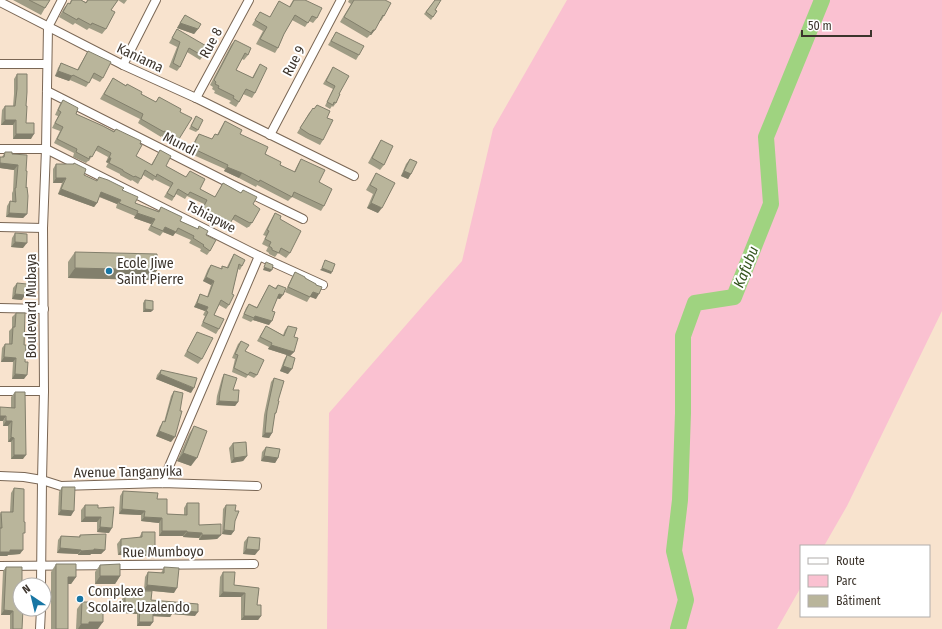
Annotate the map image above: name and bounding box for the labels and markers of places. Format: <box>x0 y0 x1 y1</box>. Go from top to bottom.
place label: Ecole Jiwe Saint Pierre <box>117 255 184 288</box>
marker: Ecole Jiwe Saint Pierre <box>104 266 114 276</box>
place label: Complexe Scolaire Uzalendo <box>88 583 190 616</box>
marker: Complexe Scolaire Uzalendo <box>75 594 85 604</box>

